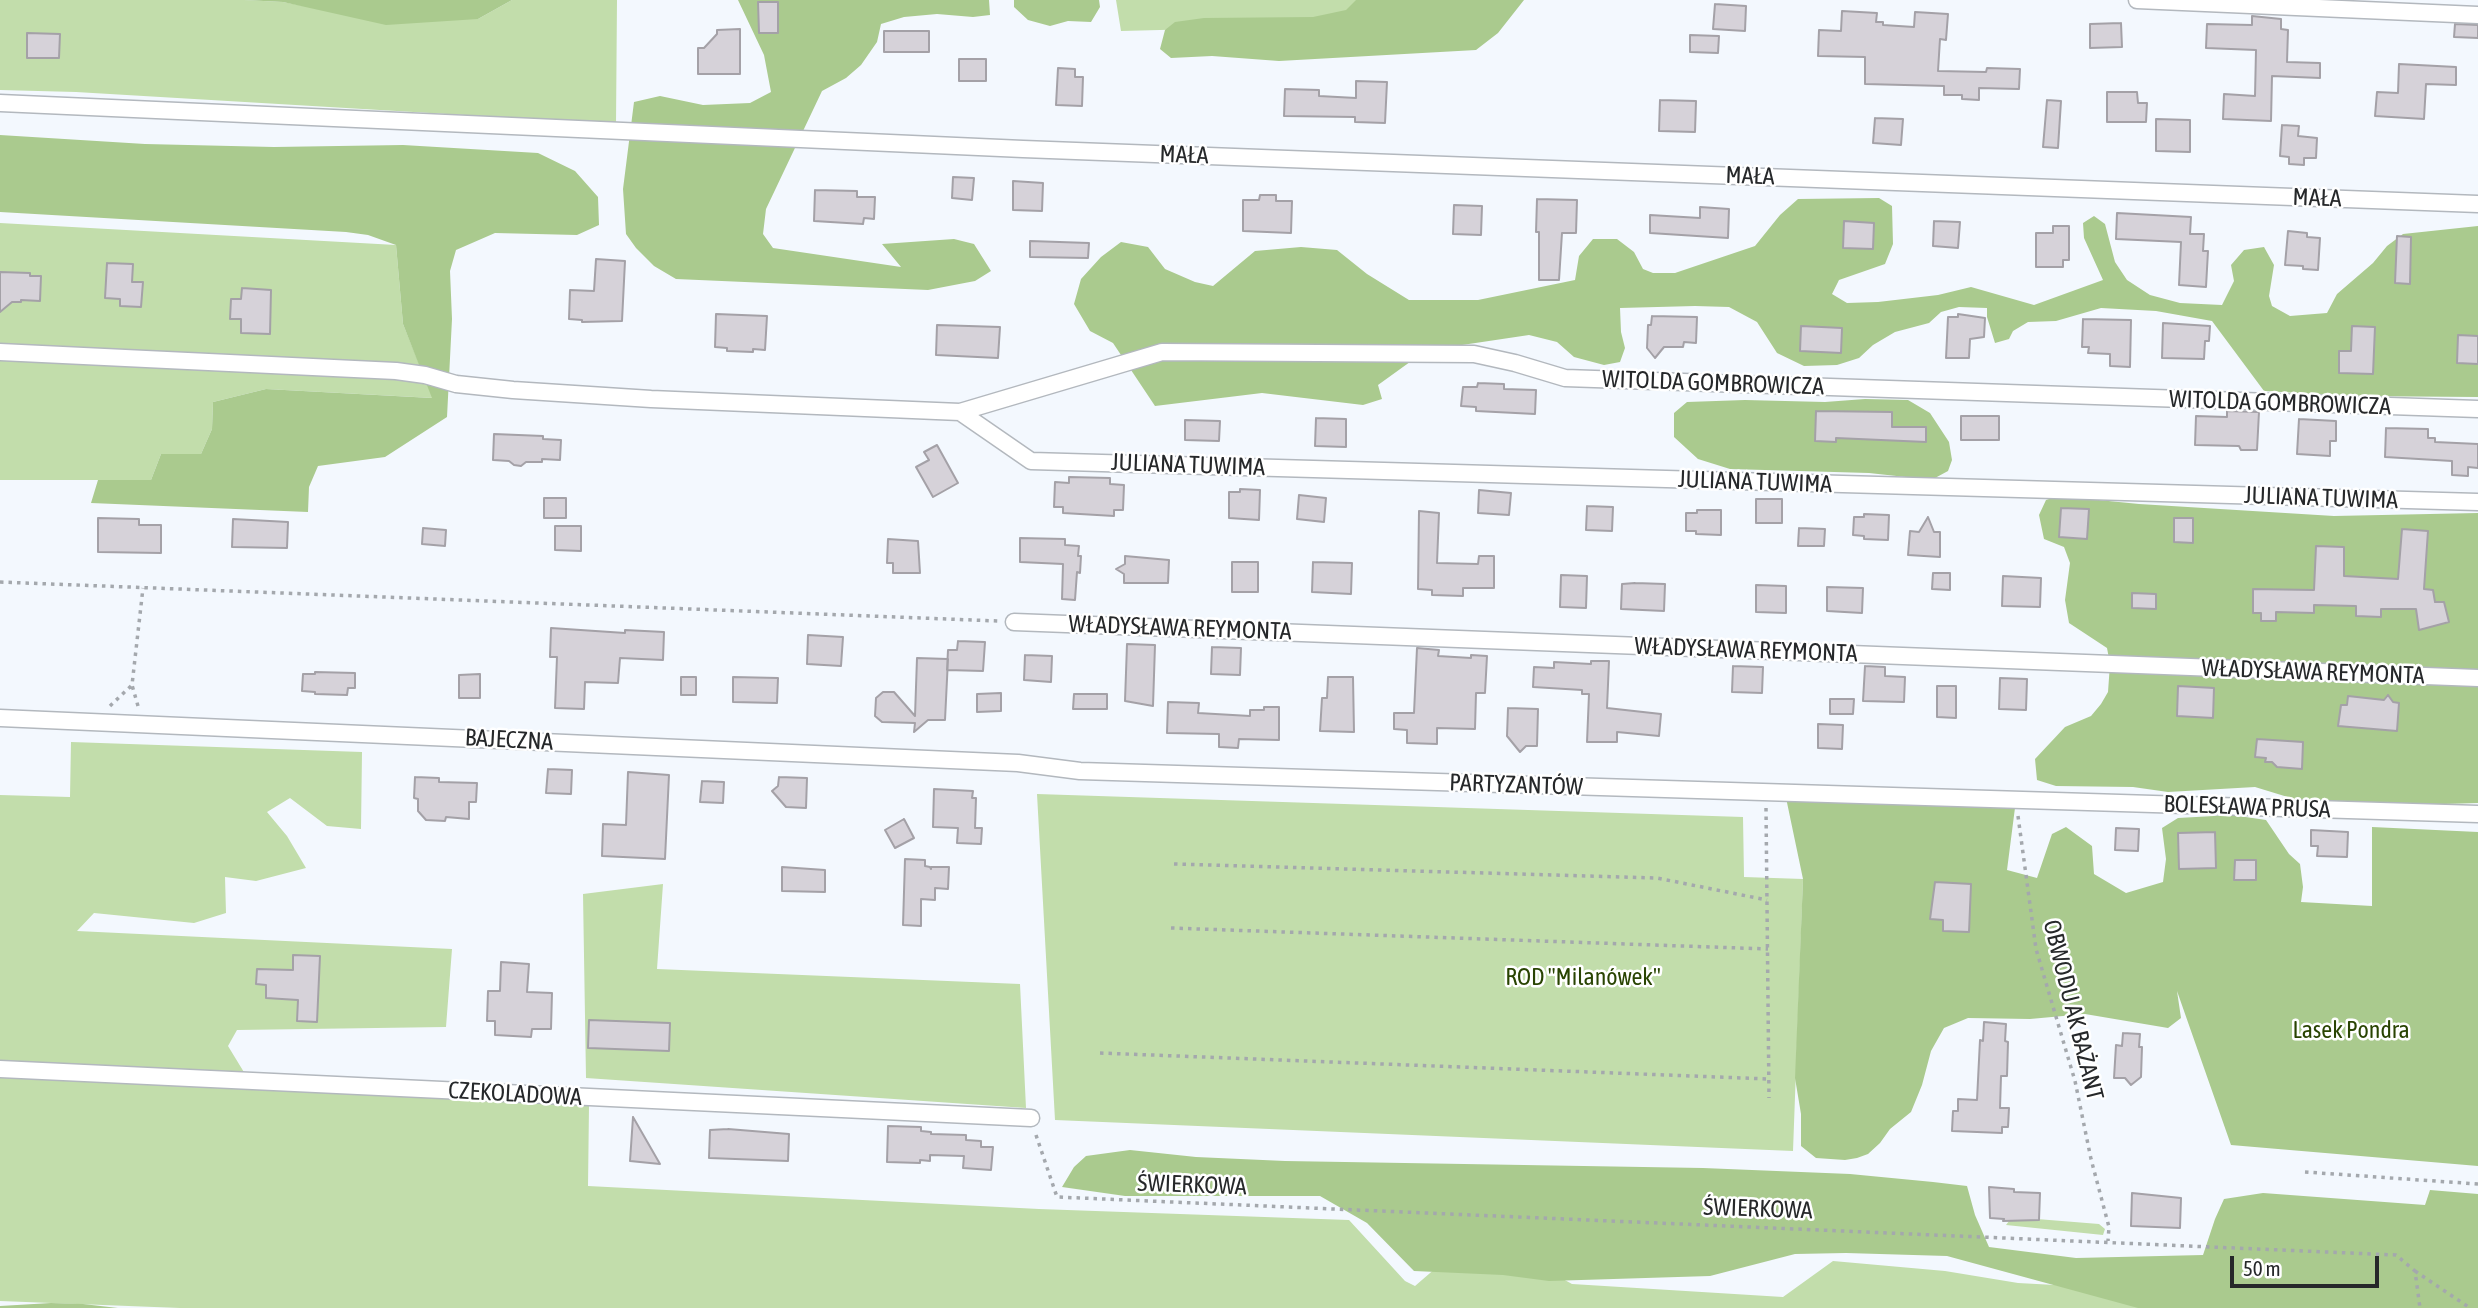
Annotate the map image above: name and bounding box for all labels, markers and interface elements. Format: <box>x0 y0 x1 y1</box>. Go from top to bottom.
street label: MAŁA <box>1159 140 1209 170</box>
street label: MAŁA <box>1725 161 1775 191</box>
street label: MAŁA <box>2292 183 2342 213</box>
street label: WITOLDA GOMBROWICZA <box>1602 365 1824 401</box>
street label: WITOLDA GOMBROWICZA <box>2169 385 2391 421</box>
street label: JULIANA TUWIMA <box>1110 448 1266 482</box>
street label: JULIANA TUWIMA <box>1677 465 1833 499</box>
street label: JULIANA TUWIMA <box>2243 481 2399 515</box>
street label: WŁADYSŁAWA REYMONTA <box>1068 610 1292 646</box>
street label: WŁADYSŁAWA REYMONTA <box>1634 632 1858 668</box>
street label: WŁADYSŁAWA REYMONTA <box>2201 654 2425 690</box>
street label: BAJECZNA <box>464 723 554 757</box>
street label: PARTYZANTÓW <box>1449 768 1583 802</box>
street label: BOLESŁAWA PRUSA <box>2163 790 2331 824</box>
street label: OBWODU AK BAŻANT <box>2037 917 2109 1103</box>
park label: ROD "Milanówek" <box>1505 963 1661 991</box>
park label: Lasek Pondra <box>2292 1016 2410 1044</box>
street label: CZEKOLADOWA <box>447 1076 583 1112</box>
street label: ŚWIERKOWA <box>1137 1169 1247 1201</box>
street label: ŚWIERKOWA <box>1703 1193 1813 1225</box>
scale bar <box>2233 1242 2382 1286</box>
text: 50 m <box>2243 1256 2281 1280</box>

